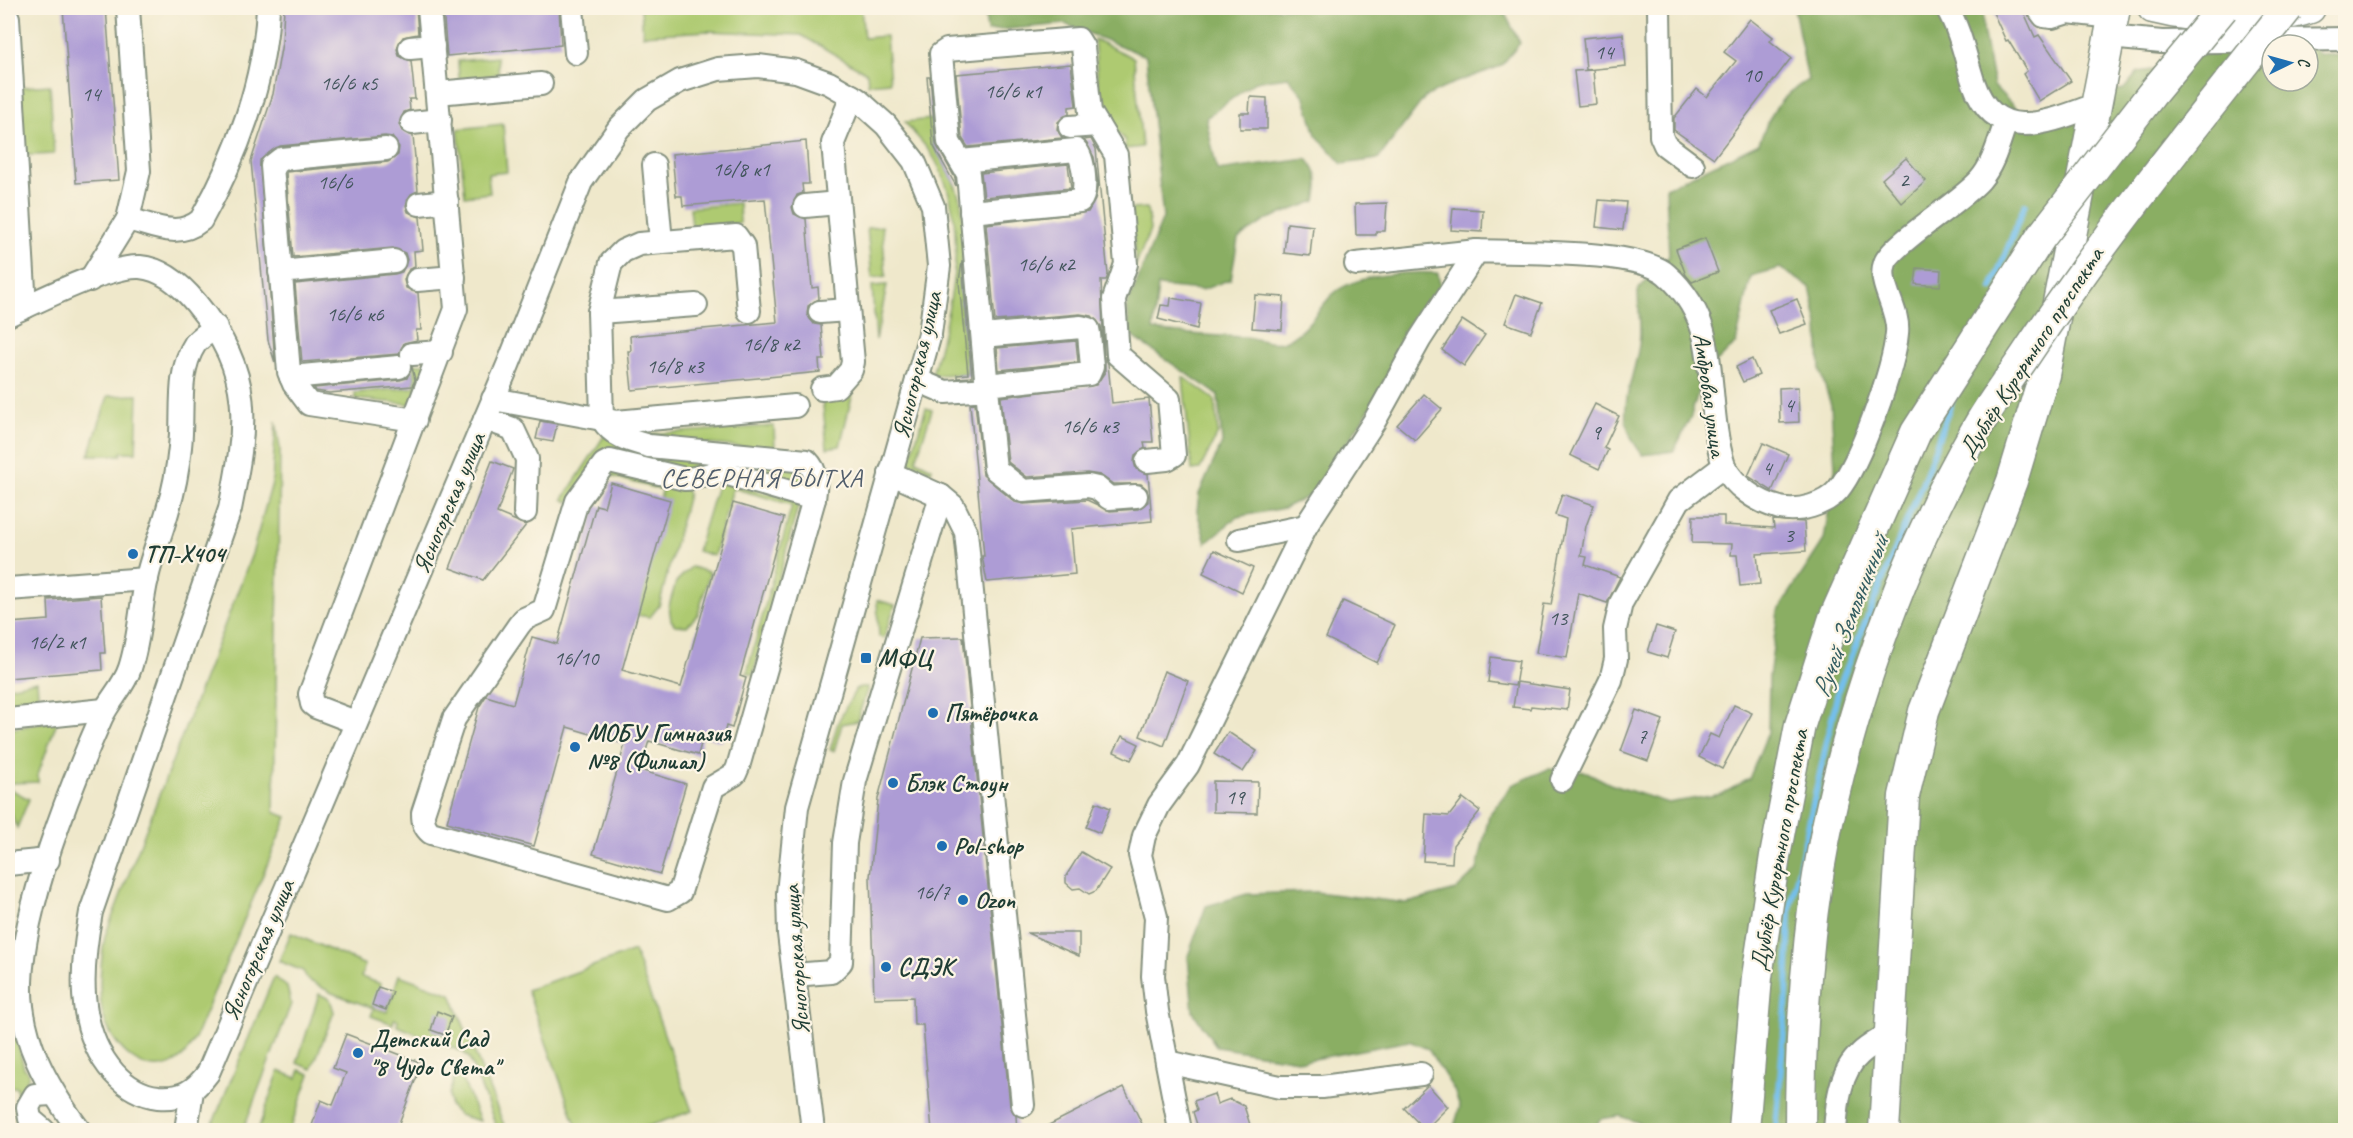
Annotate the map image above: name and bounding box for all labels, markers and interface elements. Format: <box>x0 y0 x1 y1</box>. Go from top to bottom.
north arrow <box>2260 33 2320 93</box>
house number: 14 <box>1595 39 1616 65</box>
text: С <box>2294 57 2314 69</box>
house number: 10 <box>1743 62 1763 88</box>
house number: 16/6 к5 <box>320 70 379 96</box>
house number: 16/6 к1 <box>984 78 1043 104</box>
house number: 14 <box>82 81 103 107</box>
house number: 16/8 к1 <box>712 156 771 182</box>
house number: 2 <box>1899 167 1910 193</box>
house number: 16/6 <box>317 169 353 195</box>
street label: Дублёр Курортного проспекта <box>1952 240 2111 463</box>
house number: 16/6 к2 <box>1017 251 1076 277</box>
street label: Ясногорская улица <box>886 287 949 441</box>
house number: 16/6 к6 <box>326 301 384 327</box>
house number: 16/8 к2 <box>742 331 801 357</box>
street label: Амбровая улица <box>1686 331 1734 461</box>
house number: 16/8 к3 <box>646 353 705 379</box>
house number: 4 <box>1784 392 1796 418</box>
house number: 16/6 к3 <box>1061 413 1120 439</box>
house number: 9 <box>1591 419 1602 445</box>
street label: Ясногорская улица <box>406 427 493 578</box>
house number: 4 <box>1762 455 1774 481</box>
district label: СЕВЕРНАЯ БЫТХА <box>660 462 864 495</box>
house number: 3 <box>1784 522 1795 548</box>
water label: Ручей Земляничный <box>1804 526 1898 702</box>
place label: ТП-Х404 <box>145 539 228 569</box>
marker: ТП-Х404 <box>126 547 140 561</box>
house number: 13 <box>1549 605 1569 631</box>
house number: 16/2 к1 <box>28 629 87 655</box>
place label: МФЦ <box>878 643 935 673</box>
house number: 16/10 <box>554 645 600 671</box>
marker: МФЦ <box>859 651 873 665</box>
place label: Пятёрочка <box>945 698 1038 728</box>
marker: Пятёрочка <box>926 706 940 720</box>
place label: МОБУ Гимназия №8 (Филиал) <box>587 718 732 776</box>
house number: 7 <box>1637 723 1648 749</box>
street label: Дублёр Курортного проспекта <box>1743 725 1815 973</box>
marker: МОБУ Гимназия №8 (Филиал) <box>568 740 582 754</box>
place label: Блэк Стоун <box>905 768 1009 798</box>
marker: Блэк Стоун <box>886 776 900 790</box>
house number: 19 <box>1226 784 1246 810</box>
place label: Pol-shop <box>954 831 1024 861</box>
marker: Pol-shop <box>935 839 949 853</box>
street label: Ясногорская улица <box>215 874 302 1025</box>
house number: 16/7 <box>914 879 951 905</box>
street label: Ясногорская улица <box>776 883 816 1036</box>
place label: Ozon <box>975 885 1016 915</box>
marker: Ozon <box>956 893 970 907</box>
place label: СДЭК <box>898 952 958 982</box>
marker: СДЭК <box>879 960 893 974</box>
place label: Детский Сад "8 Чудо Света" <box>370 1024 504 1082</box>
marker: Детский Сад "8 Чудо Света" <box>351 1046 365 1060</box>

